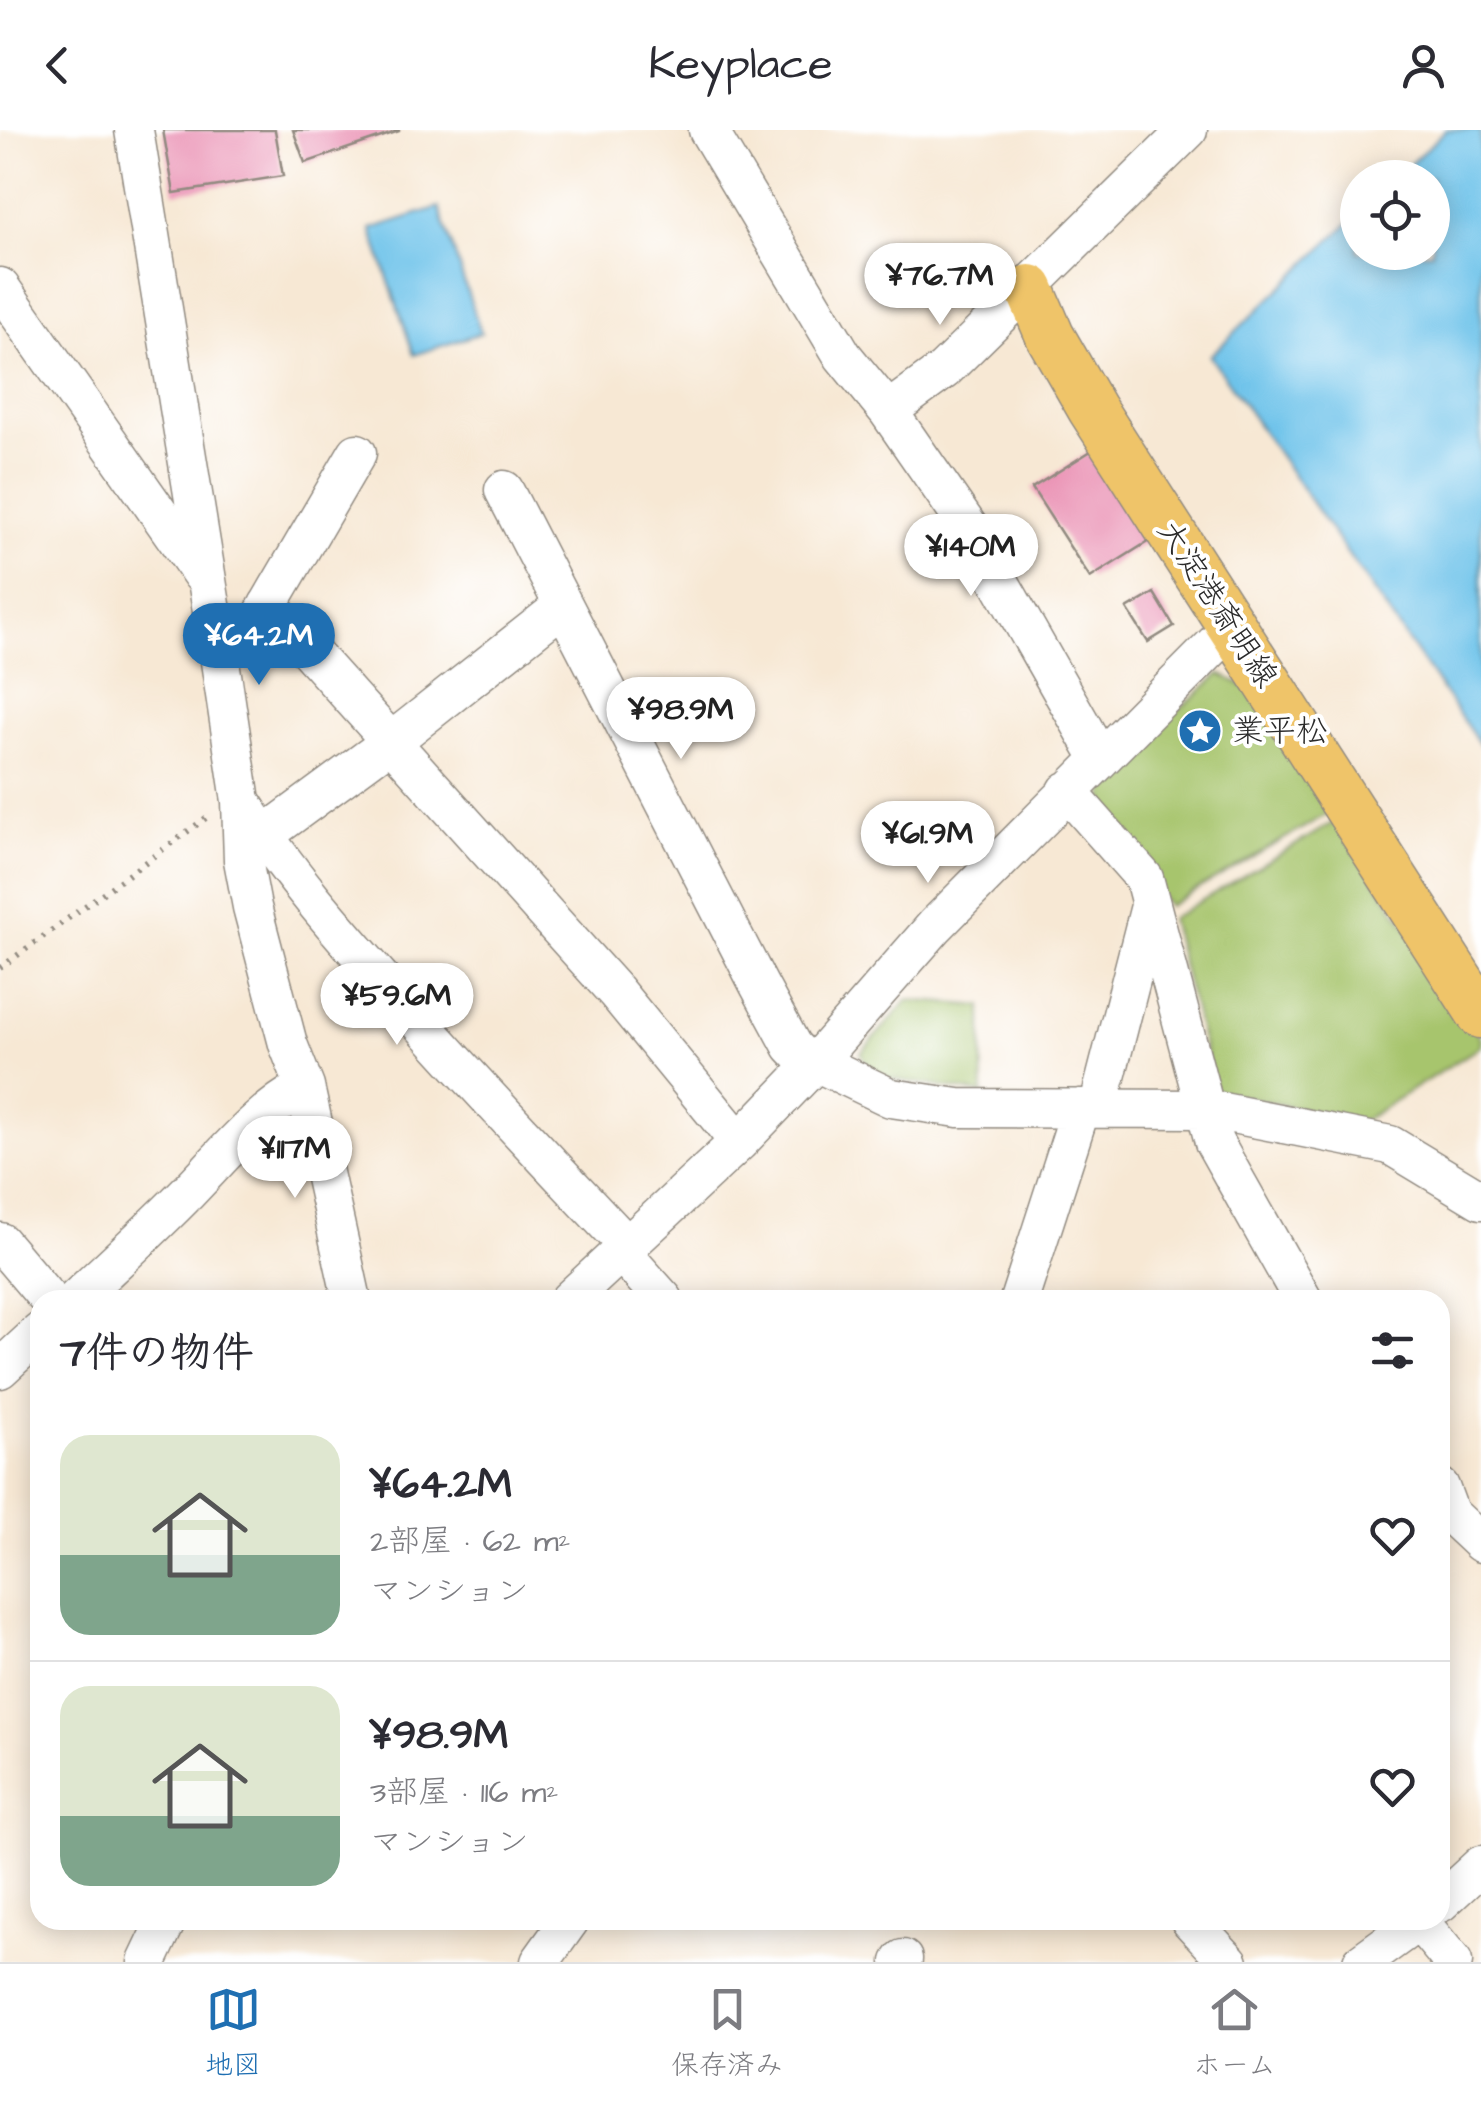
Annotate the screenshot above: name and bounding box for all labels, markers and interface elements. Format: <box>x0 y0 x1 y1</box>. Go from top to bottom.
text: Keyplace <box>648 34 833 96</box>
icon: back <box>30 38 85 93</box>
icon: person <box>1396 38 1451 93</box>
map controls <box>1340 160 1450 270</box>
button: locate <box>1340 160 1450 270</box>
pin: ¥76.7M <box>859 243 1021 328</box>
text: ¥76.7M <box>886 253 994 298</box>
street label: 大淀港斎明線 <box>1146 511 1288 697</box>
pin: ¥140M <box>901 514 1041 599</box>
text: ¥140M <box>926 524 1016 569</box>
pin: ¥64.2M <box>178 603 340 688</box>
text: ¥64.2M <box>205 613 313 658</box>
pin: ¥98.9M <box>600 677 762 762</box>
text: ¥98.9M <box>628 687 734 732</box>
place icon: 業平松 <box>1177 708 1223 754</box>
place label: 業平松 <box>1232 709 1328 754</box>
pin: ¥61.9M <box>847 801 1009 886</box>
text: ¥61.9M <box>883 811 973 856</box>
pin: ¥59.6M <box>316 963 478 1048</box>
text: ¥59.6M <box>343 973 452 1018</box>
pin: ¥117M <box>225 1116 365 1201</box>
text: ¥117M <box>259 1126 331 1171</box>
icon: filters <box>1365 1323 1420 1378</box>
text: 7件の物件 <box>60 1325 254 1383</box>
text: ¥64.2M <box>370 1456 512 1514</box>
icon: home <box>140 1475 260 1595</box>
icon: heart <box>1365 1508 1420 1563</box>
text: 2部屋 · 62 m² <box>370 1519 571 1564</box>
text: マンション <box>370 1569 529 1614</box>
text: ¥98.9M <box>370 1707 508 1765</box>
icon: home <box>140 1726 260 1846</box>
icon: heart <box>1365 1759 1420 1814</box>
text: 3部屋 · 116 m² <box>370 1770 558 1815</box>
text: マンション <box>370 1820 529 1865</box>
tab: 地図 <box>205 1982 261 2085</box>
tab: 保存済み <box>671 1982 783 2085</box>
tab: ホーム <box>1193 1982 1276 2085</box>

